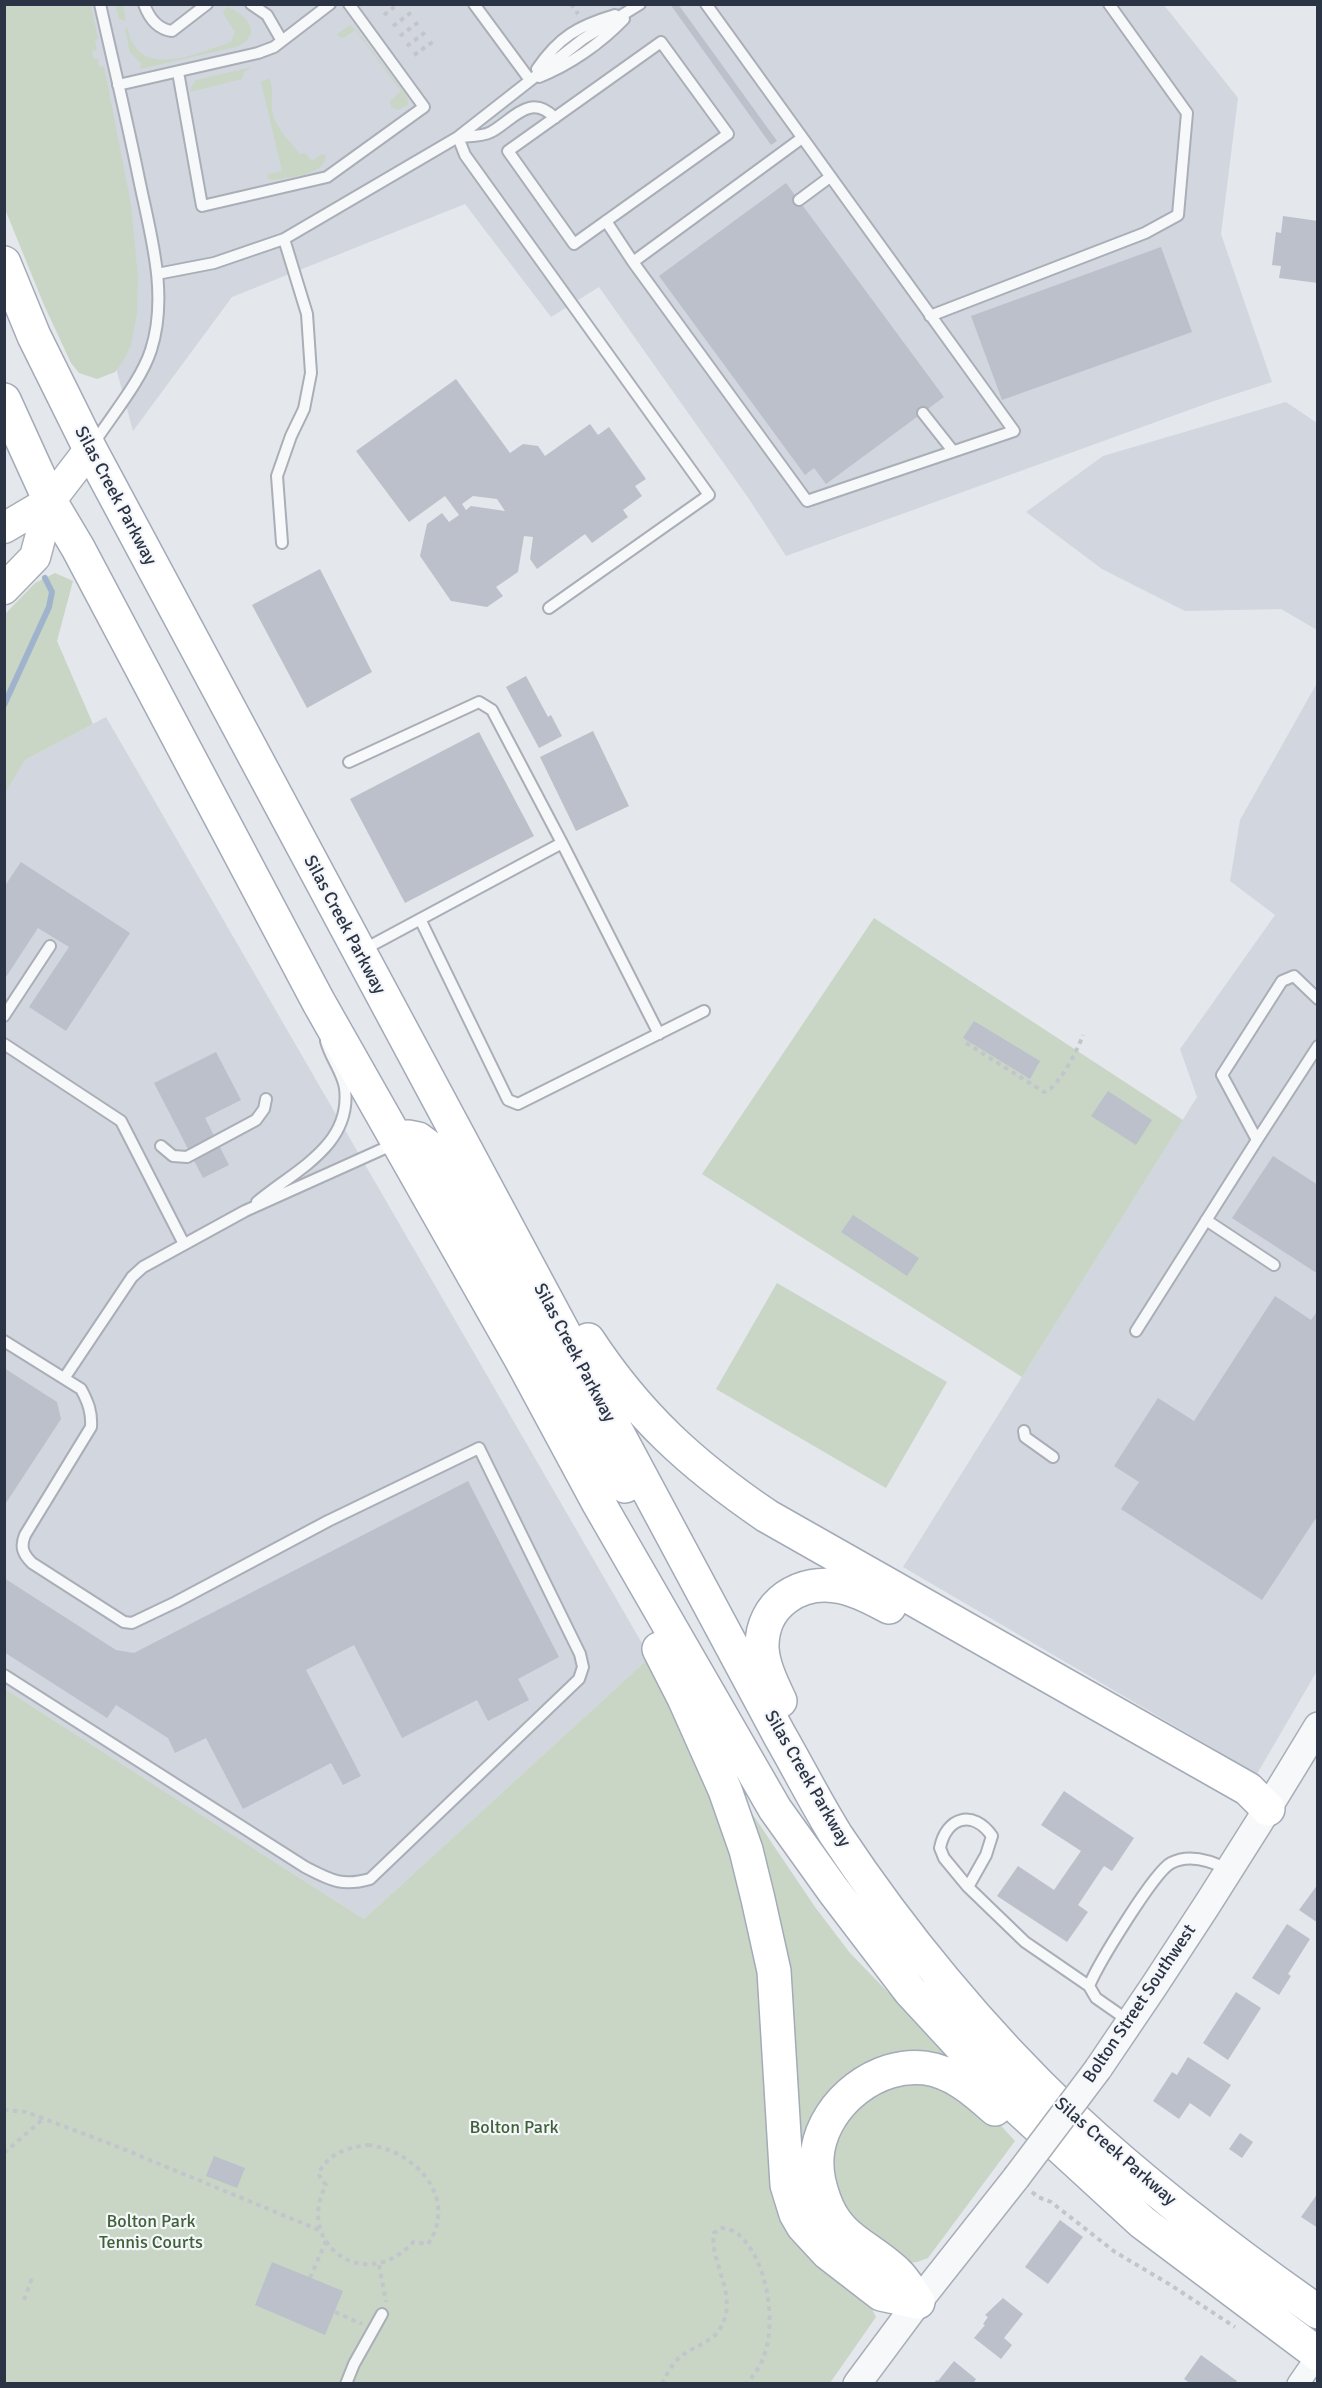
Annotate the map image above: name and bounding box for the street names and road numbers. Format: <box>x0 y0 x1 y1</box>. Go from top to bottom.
street label: Silas Creek Parkway <box>69 423 161 569</box>
street label: Silas Creek Parkway <box>298 852 390 998</box>
street label: Silas Creek Parkway <box>528 1280 620 1426</box>
street label: Silas Creek Parkway <box>759 1707 855 1851</box>
street label: Bolton Street Southwest <box>1079 1921 1201 2087</box>
street label: Silas Creek Parkway <box>1050 2093 1180 2211</box>

